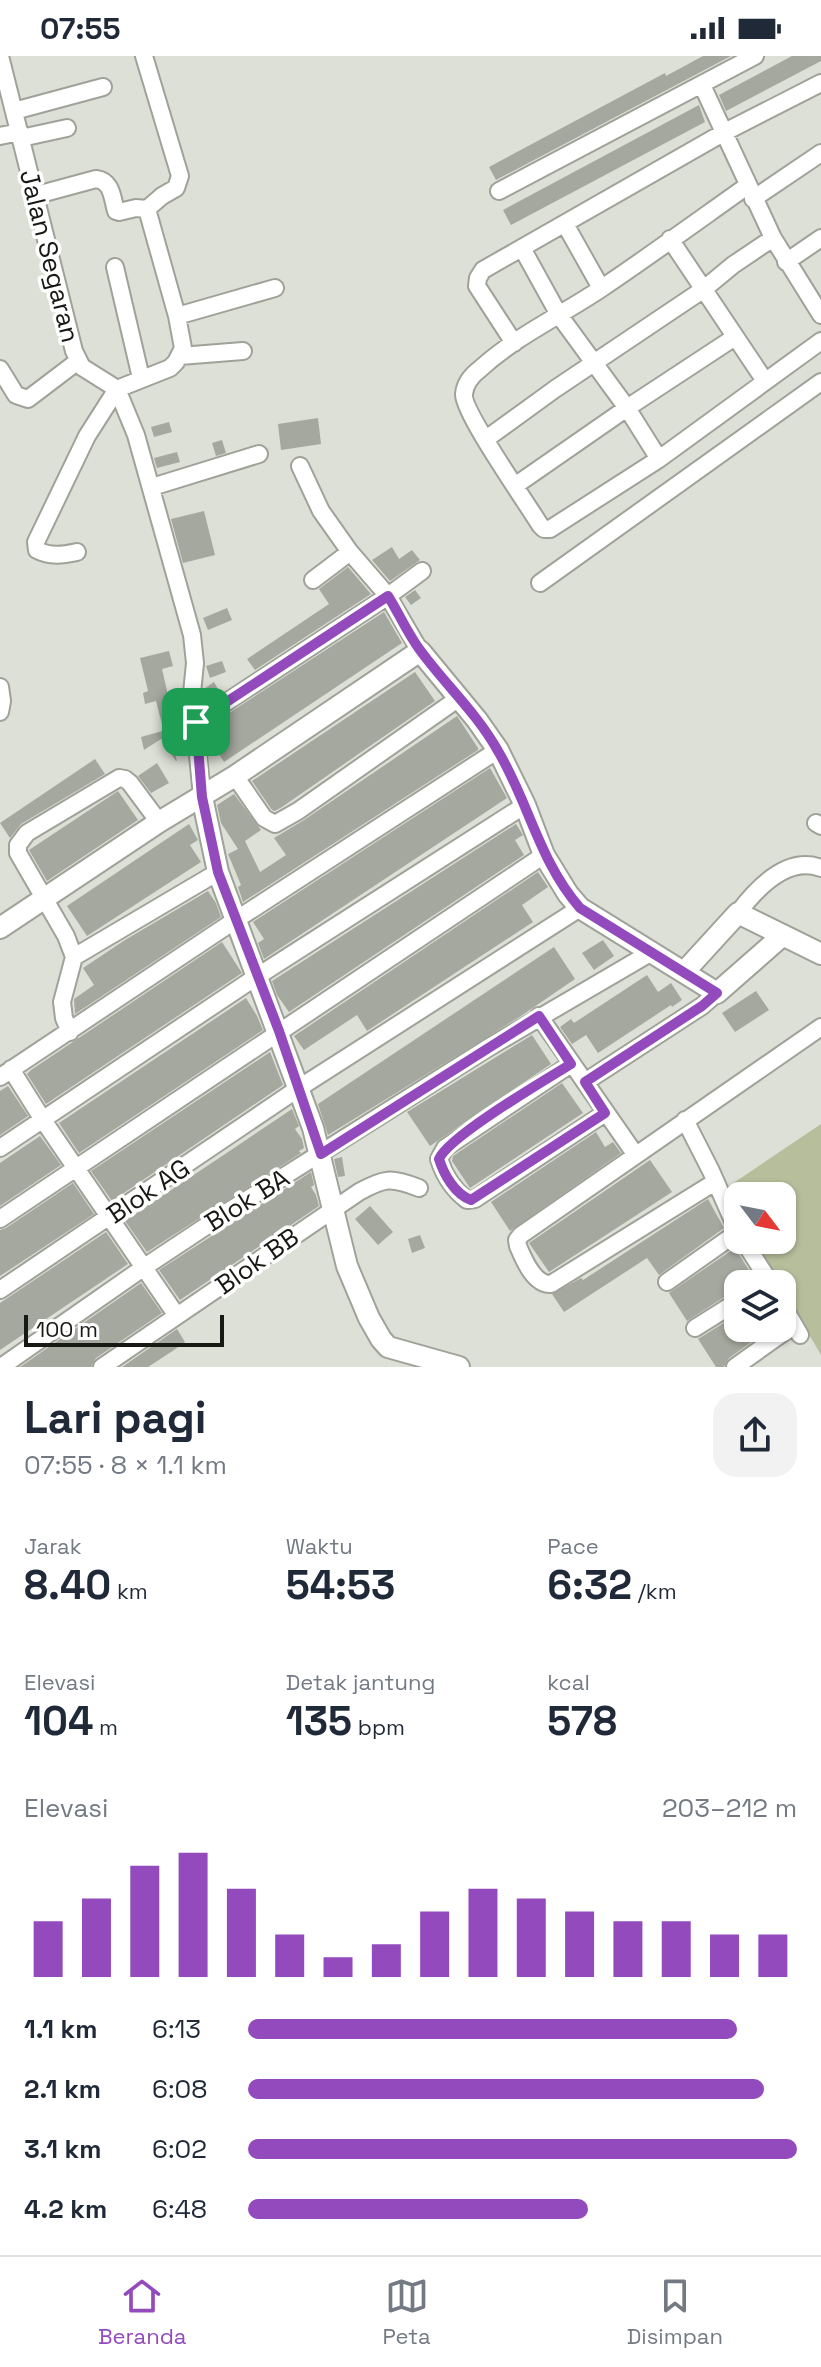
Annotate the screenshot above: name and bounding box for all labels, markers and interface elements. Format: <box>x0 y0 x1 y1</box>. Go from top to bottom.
text: 07:55 <box>40 9 120 48</box>
street label: Jalan Segaran <box>12 166 88 346</box>
pin <box>162 688 230 756</box>
icon: arrive <box>174 700 218 744</box>
street label: Blok AG <box>100 1151 196 1231</box>
street label: Blok BA <box>198 1161 296 1239</box>
north arrow <box>724 1182 796 1254</box>
map controls <box>724 1182 796 1342</box>
street label: Blok BB <box>208 1220 306 1302</box>
button: layers <box>724 1270 796 1342</box>
scale bar <box>24 1311 224 1347</box>
text: 100 m <box>36 1315 98 1343</box>
text: Lari pagi <box>24 1390 206 1446</box>
button: share <box>713 1393 797 1477</box>
text: 07:55 · 8 × 1.1 km <box>24 1448 227 1482</box>
text: Jarak <box>24 1532 82 1560</box>
text: Waktu <box>286 1532 353 1560</box>
text: Pace <box>547 1532 599 1560</box>
text: 8.40 <box>24 1560 111 1611</box>
text: 54:53 <box>286 1560 395 1611</box>
text: 6:32 <box>547 1560 632 1611</box>
text: km <box>111 1577 148 1605</box>
text: /km <box>632 1577 677 1605</box>
text: Elevasi <box>24 1668 95 1696</box>
text: Detak jantung <box>286 1668 436 1696</box>
text: kcal <box>547 1668 590 1696</box>
text: 104 <box>24 1696 93 1747</box>
text: 135 <box>286 1696 352 1747</box>
text: 578 <box>547 1696 617 1747</box>
text: m <box>93 1713 118 1741</box>
text: bpm <box>352 1713 405 1741</box>
text: Elevasi <box>24 1791 108 1825</box>
text: 203–212 m <box>662 1791 797 1825</box>
text: 1.1 km <box>24 2012 97 2046</box>
text: 6:13 <box>152 2012 201 2046</box>
text: 2.1 km <box>24 2072 101 2106</box>
text: 6:08 <box>152 2072 207 2106</box>
text: 3.1 km <box>24 2132 101 2166</box>
text: 6:02 <box>152 2132 207 2166</box>
text: 4.2 km <box>24 2192 107 2226</box>
text: 6:48 <box>152 2192 207 2226</box>
tab: Beranda <box>98 2274 186 2350</box>
tab: Peta <box>383 2274 431 2350</box>
tab: Disimpan <box>627 2274 723 2350</box>

